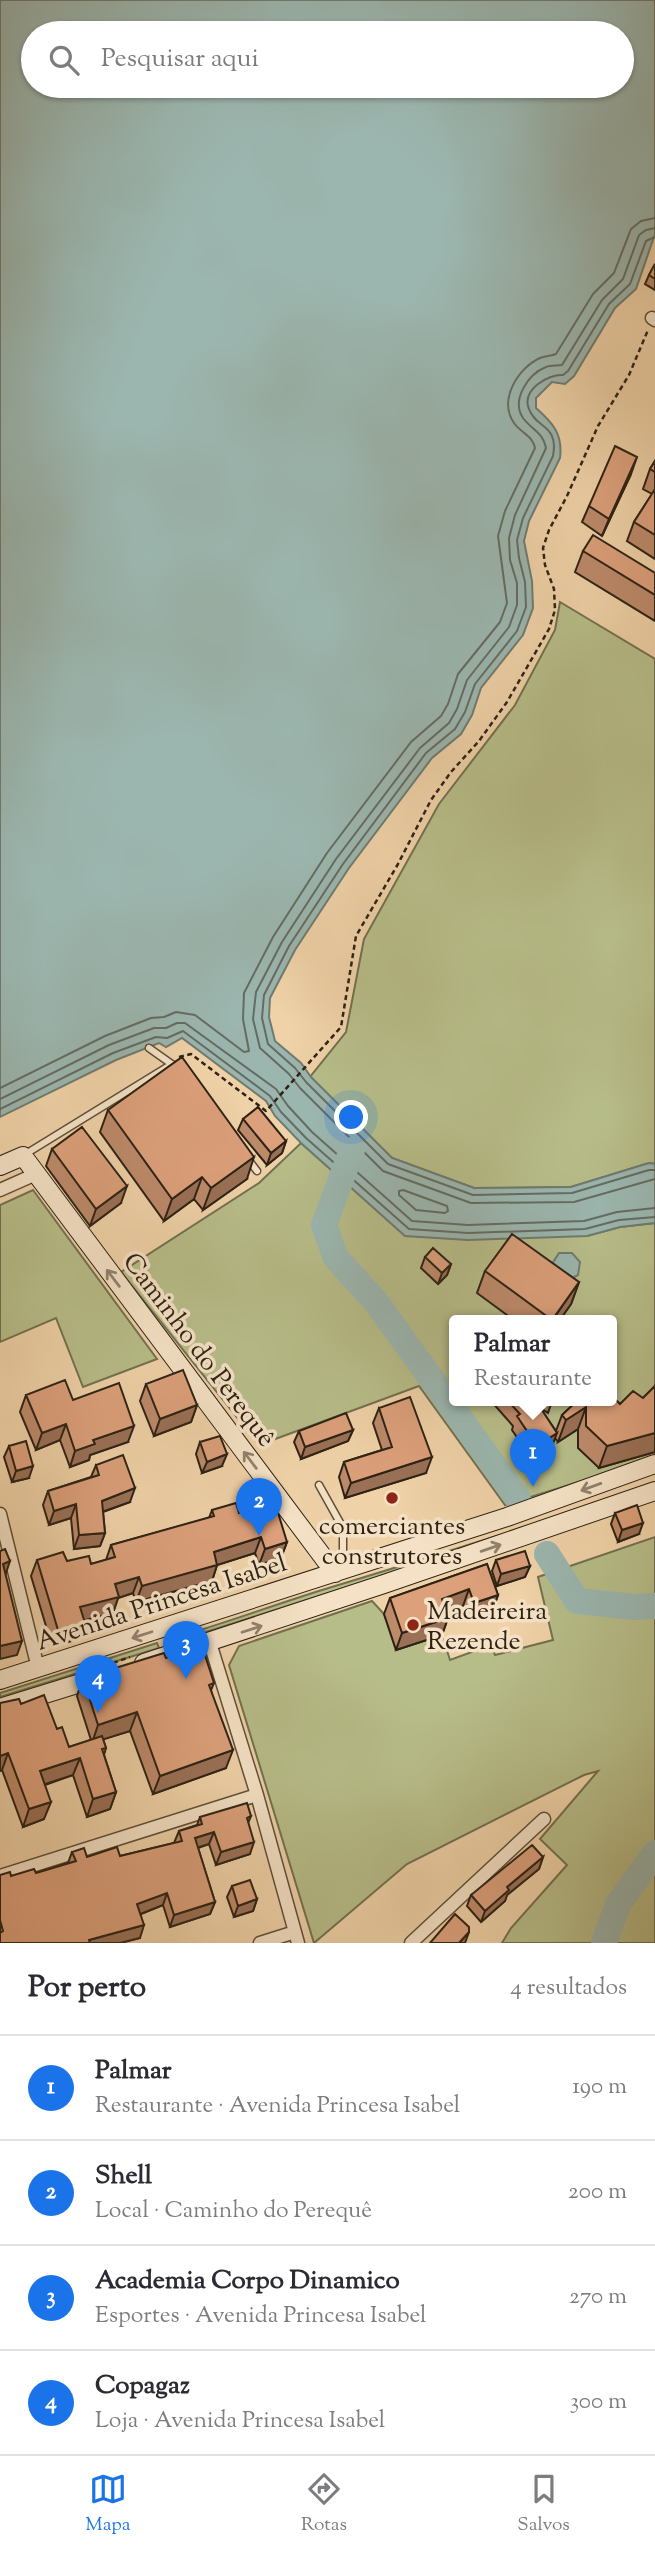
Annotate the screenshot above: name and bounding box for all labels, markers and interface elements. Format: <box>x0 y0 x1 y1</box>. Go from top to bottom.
search box <box>21 21 634 98</box>
icon: search <box>45 41 83 79</box>
text: Pesquisar aqui <box>101 41 259 78</box>
your location <box>334 1100 368 1134</box>
street label: Caminho do Perequê <box>113 1246 283 1455</box>
one-way arrow <box>106 1269 121 1287</box>
popup <box>449 1315 617 1406</box>
text: Palmar <box>474 1326 550 1363</box>
text: Restaurante <box>474 1363 592 1396</box>
pin: 1 <box>510 1429 556 1487</box>
one-way arrow <box>243 1450 258 1469</box>
pin: 2 <box>236 1478 282 1536</box>
one-way arrow <box>580 1482 602 1494</box>
marker: comerciantes construtores <box>384 1490 400 1506</box>
place label: comerciantes construtores <box>319 1509 465 1576</box>
one-way arrow <box>479 1541 501 1553</box>
street label: Avenida Princesa Isabel <box>32 1545 292 1661</box>
place label: Madeireira Rezende <box>427 1594 547 1661</box>
marker: Madeireira Rezende <box>405 1617 421 1633</box>
pin: 3 <box>163 1621 209 1679</box>
one-way arrow <box>241 1621 263 1634</box>
one-way arrow <box>131 1629 153 1642</box>
pin: 4 <box>75 1655 121 1713</box>
text: Por perto <box>28 1967 146 2010</box>
text: 4 resultados <box>510 1972 627 2005</box>
text: Palmar <box>95 2053 171 2090</box>
text: 1 <box>47 2071 55 2104</box>
text: 190 m <box>572 2071 627 2104</box>
text: Restaurante · Avenida Princesa Isabel <box>95 2090 460 2123</box>
text: Shell <box>95 2158 152 2195</box>
text: 2 <box>46 2176 56 2209</box>
text: 200 m <box>568 2176 627 2209</box>
text: Local · Caminho do Perequê <box>95 2195 372 2228</box>
text: Academia Corpo Dinamico <box>95 2263 400 2300</box>
text: 3 <box>46 2281 56 2314</box>
text: 270 m <box>569 2281 627 2314</box>
text: Esportes · Avenida Princesa Isabel <box>95 2300 427 2333</box>
text: Copagaz <box>95 2368 190 2405</box>
text: 4 <box>45 2386 57 2419</box>
text: 300 m <box>570 2386 627 2419</box>
text: Loja · Avenida Princesa Isabel <box>95 2405 385 2438</box>
tab: Mapa <box>85 2470 131 2539</box>
tab: Rotas <box>301 2470 347 2539</box>
tab: Salvos <box>517 2470 570 2539</box>

